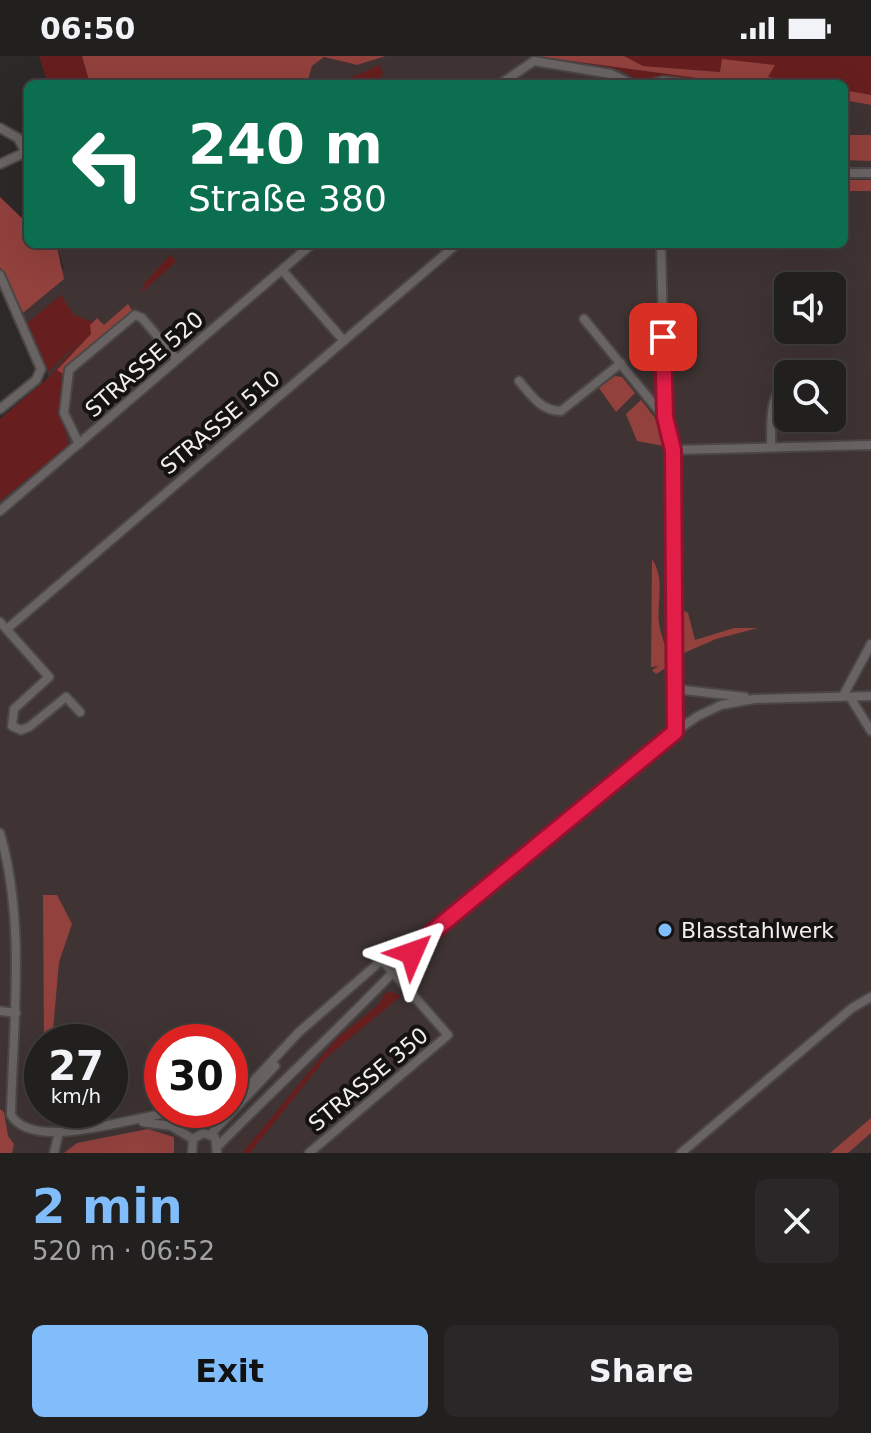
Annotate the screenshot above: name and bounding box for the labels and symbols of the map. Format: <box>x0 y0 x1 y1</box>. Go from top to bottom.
pin <box>629 303 697 371</box>
street label: STRASSE 520 <box>80 307 208 422</box>
street label: STRASSE 510 <box>156 365 285 479</box>
position arrow <box>370 911 454 995</box>
place label: Blasstahlwerk <box>681 918 834 943</box>
marker: Blasstahlwerk <box>656 921 674 939</box>
street label: STRASSE 350 <box>304 1022 433 1136</box>
speed limit sign: 30 <box>144 1024 248 1128</box>

